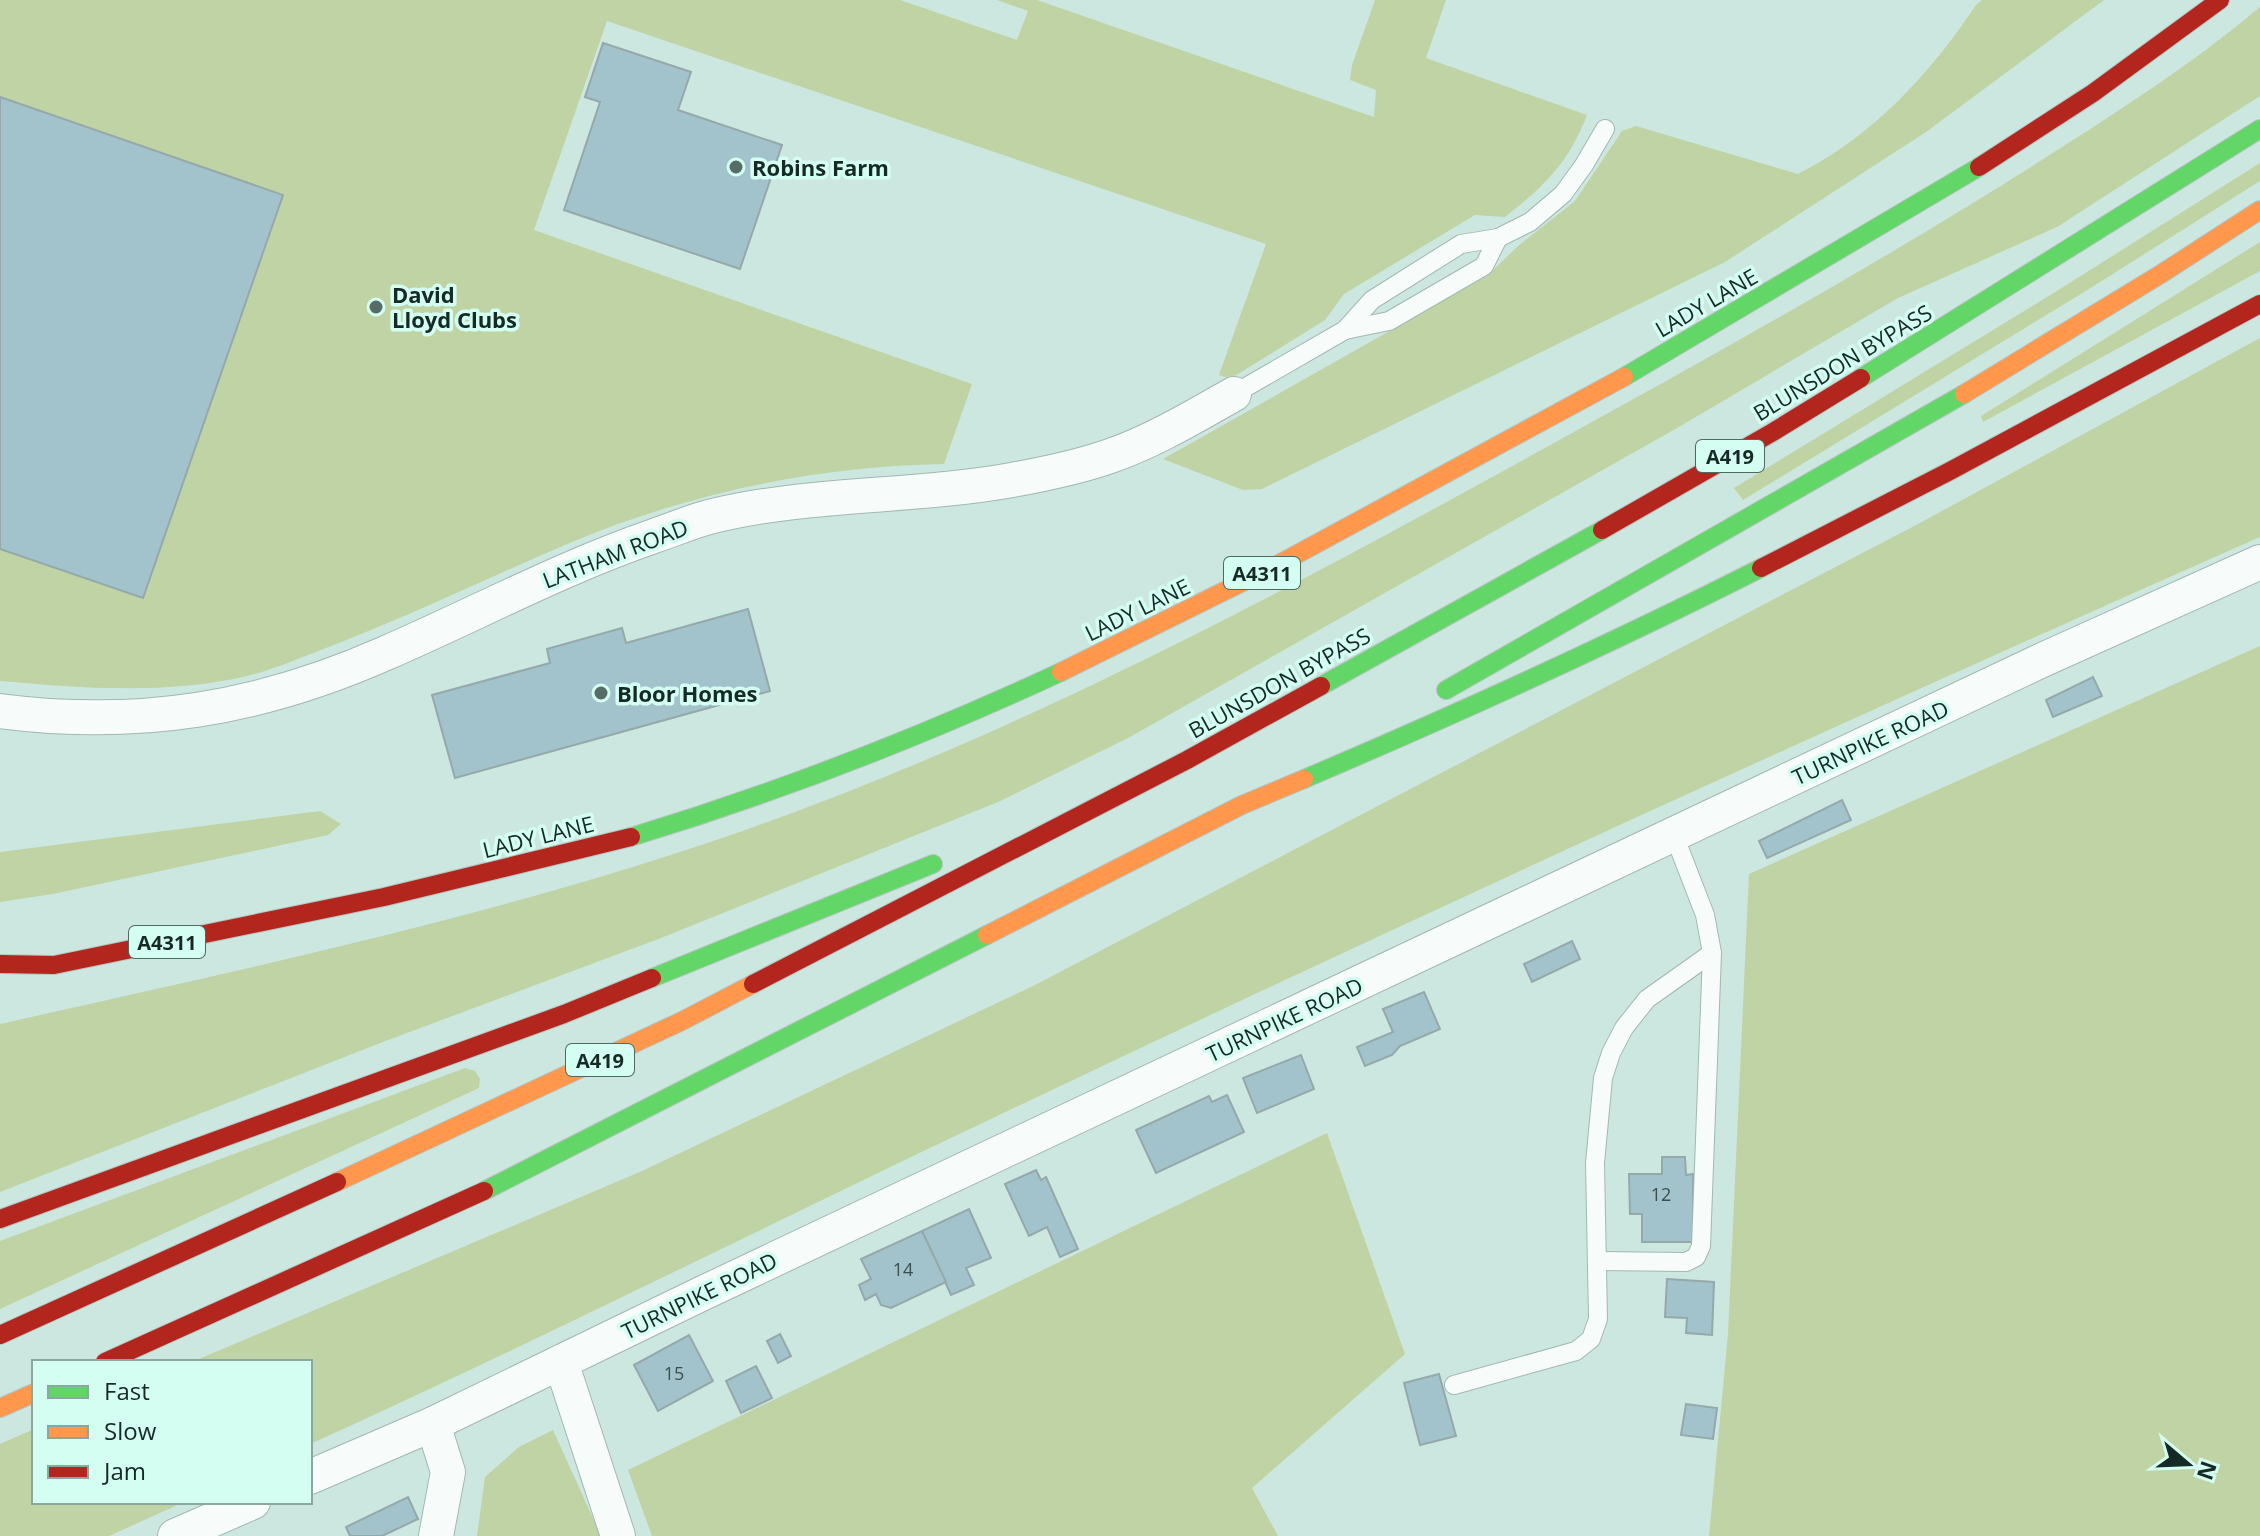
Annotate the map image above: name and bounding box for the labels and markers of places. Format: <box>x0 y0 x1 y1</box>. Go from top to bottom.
place label: Robins Farm <box>752 152 889 182</box>
marker: Robins Farm <box>727 158 745 176</box>
place label: David Lloyd Clubs <box>392 279 517 334</box>
marker: David Lloyd Clubs <box>367 298 385 316</box>
place label: Bloor Homes <box>617 678 757 708</box>
marker: Bloor Homes <box>592 684 610 702</box>

